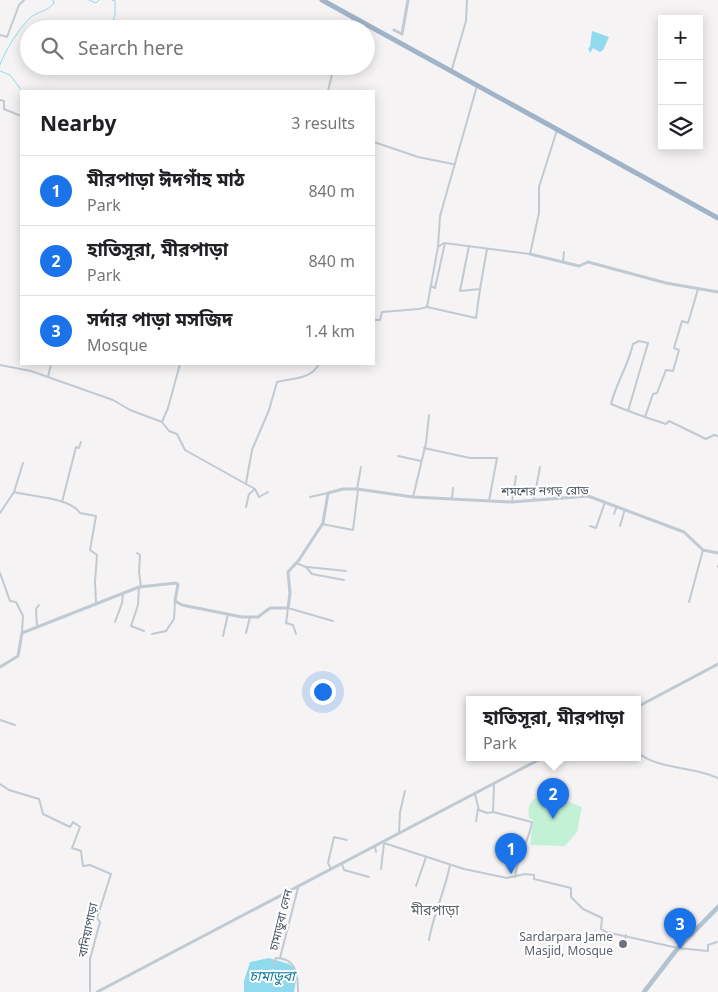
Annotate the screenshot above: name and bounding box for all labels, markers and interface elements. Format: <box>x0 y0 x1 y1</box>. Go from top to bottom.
map controls <box>658 15 703 150</box>
button: + <box>658 15 703 60</box>
search box <box>20 20 375 75</box>
icon: search <box>38 34 66 62</box>
text: Search here <box>78 35 184 61</box>
button: − <box>658 60 703 105</box>
button: layers <box>658 105 703 150</box>
text: Nearby <box>40 109 116 137</box>
text: 3 results <box>291 112 355 134</box>
text: মীরপাড়া ঈদগাঁহ মাঠ <box>87 166 245 192</box>
text: 1 <box>51 180 61 202</box>
text: 840 m <box>308 180 355 202</box>
text: Park <box>87 194 121 216</box>
text: হাতিসূরা, মীরপাড়া <box>87 236 228 262</box>
text: 2 <box>51 250 61 272</box>
text: 840 m <box>308 250 355 272</box>
text: Park <box>87 264 121 286</box>
text: সর্দার পাড়া মসজিদ <box>87 306 233 332</box>
text: 3 <box>51 320 61 342</box>
text: 1.4 km <box>305 320 355 342</box>
text: Mosque <box>87 334 148 356</box>
street label: শমশের নগড় রোড <box>500 481 589 500</box>
your location <box>310 679 336 705</box>
popup <box>466 696 641 761</box>
text: হাতিসূরা, মীরপাড়া <box>483 704 624 730</box>
text: Park <box>483 732 517 754</box>
pin: 2 <box>537 778 569 819</box>
pin: 1 <box>495 833 527 874</box>
street label: চামাডুবা লেন <box>264 887 297 953</box>
street label: বানিয়াপাড়া <box>73 900 102 960</box>
district label: মীরপাড়া <box>410 900 459 919</box>
pin: 3 <box>664 908 696 949</box>
place label: Sardarpara Jame Masjid, Mosque <box>519 928 613 959</box>
marker: Sardarpara Jame Masjid, Mosque <box>617 938 629 950</box>
water label: চামাডুবা <box>249 966 298 986</box>

